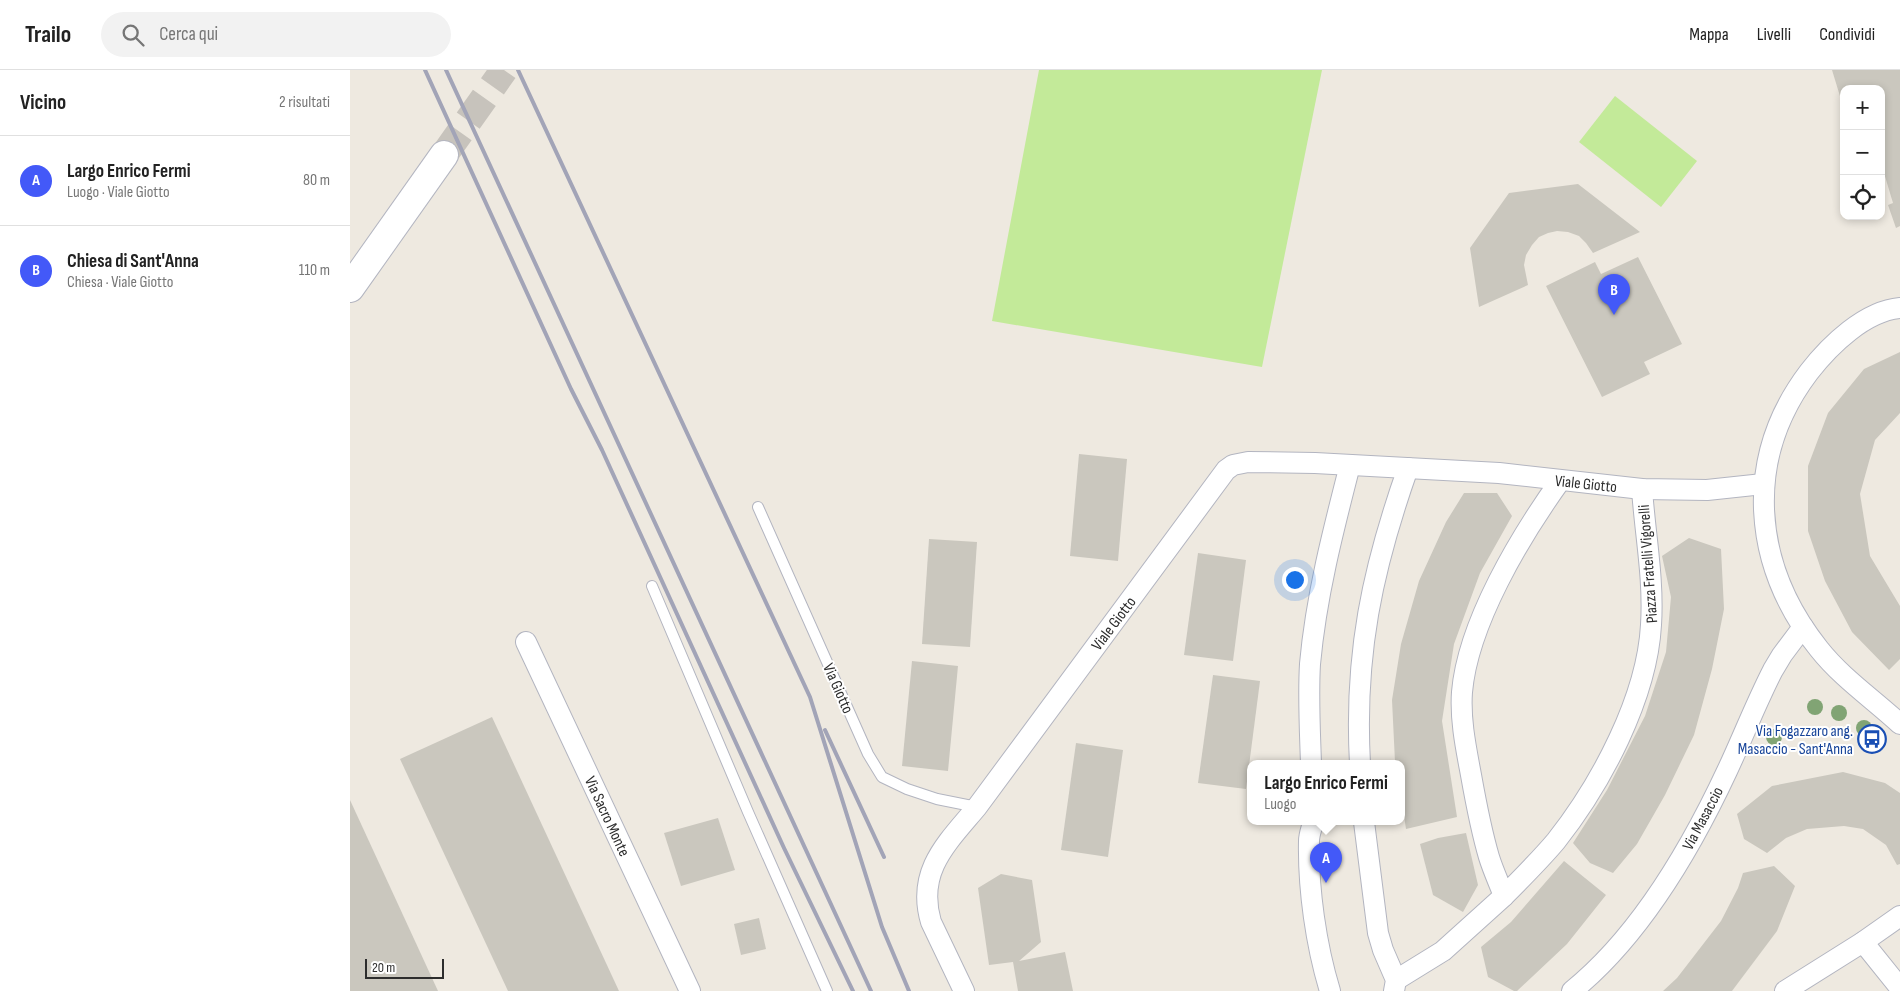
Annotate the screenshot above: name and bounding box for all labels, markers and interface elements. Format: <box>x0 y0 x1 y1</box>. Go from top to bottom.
search box <box>101 12 451 57</box>
text: Trailo <box>25 20 71 49</box>
icon: search <box>119 21 147 49</box>
text: Cerca qui <box>159 23 218 46</box>
text: Mappa <box>1689 24 1729 45</box>
text: Livelli <box>1757 24 1791 45</box>
text: Condividi <box>1819 24 1875 45</box>
map controls <box>1840 85 1885 220</box>
button: + <box>1840 85 1885 130</box>
text: Vicino <box>20 90 66 115</box>
text: 2 risultati <box>279 93 330 112</box>
button: − <box>1840 130 1885 175</box>
text: Largo Enrico Fermi <box>67 160 191 183</box>
text: A <box>32 171 40 190</box>
text: 80 m <box>303 171 330 190</box>
button: locate <box>1840 175 1885 220</box>
text: Luogo · Viale Giotto <box>67 183 170 202</box>
text: Chiesa di Sant'Anna <box>67 250 199 273</box>
text: B <box>32 261 40 280</box>
text: 110 m <box>299 261 330 280</box>
text: Chiesa · Viale Giotto <box>67 273 173 292</box>
pin: B <box>1598 274 1630 315</box>
street label: Viale Giotto <box>1554 472 1618 497</box>
street label: Piazza Fratelli Vigorelli <box>1635 504 1662 624</box>
your location <box>1282 567 1308 593</box>
street label: Viale Giotto <box>1088 593 1140 654</box>
street label: Via Giotto <box>818 661 857 717</box>
place label: Via Fogazzaro ang. Masaccio - Sant'Anna <box>1738 722 1853 759</box>
bus stop icon: Via Fogazzaro ang. Masaccio - Sant'Anna <box>1857 724 1887 754</box>
popup <box>1247 760 1405 825</box>
text: Largo Enrico Fermi <box>1264 772 1388 795</box>
street label: Via Sacro Monte <box>580 774 633 860</box>
street label: Via Masaccio <box>1679 784 1728 854</box>
text: Luogo <box>1264 795 1296 814</box>
pin: A <box>1310 842 1342 883</box>
scale bar <box>365 956 444 979</box>
text: 20 m <box>372 959 395 976</box>

